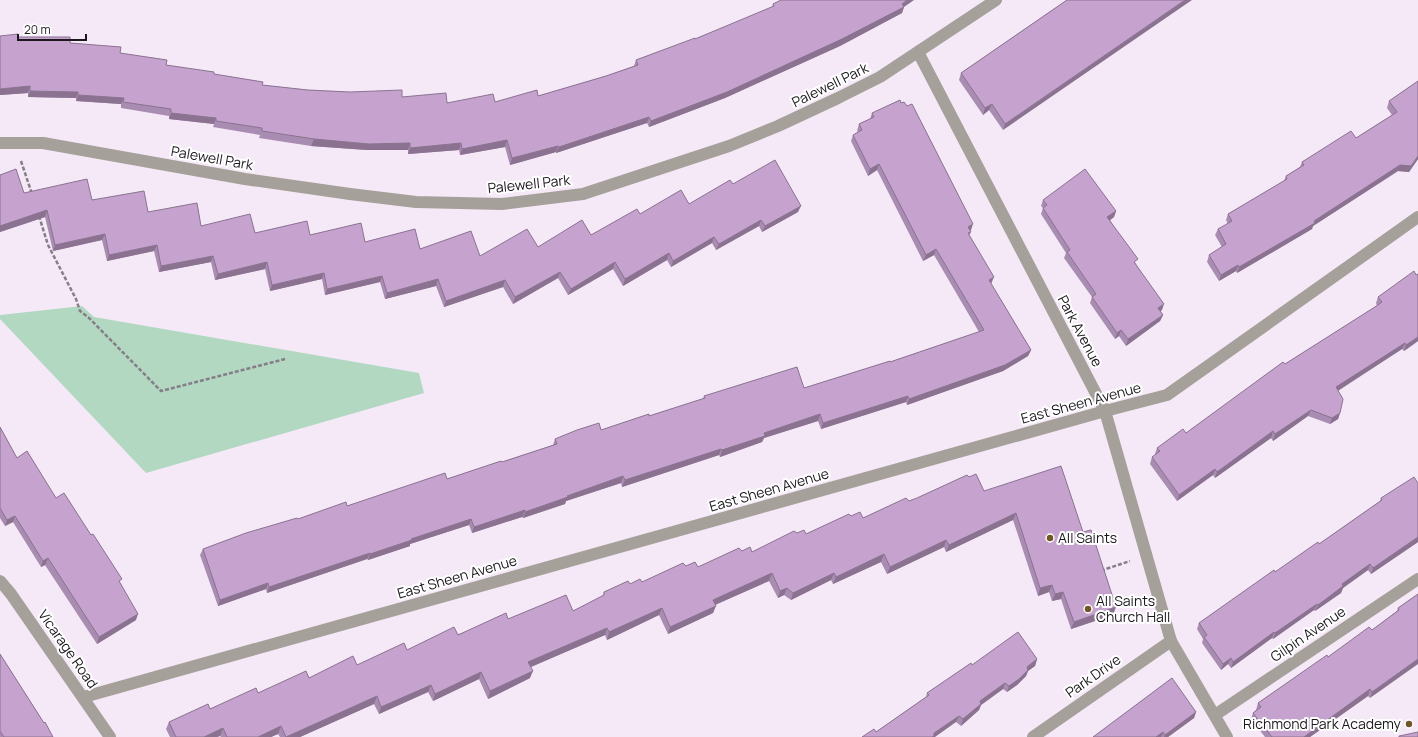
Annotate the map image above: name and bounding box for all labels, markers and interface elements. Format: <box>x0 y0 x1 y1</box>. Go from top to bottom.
scale bar <box>18 16 86 42</box>
text: 20 m <box>24 21 51 38</box>
street label: Palewell Park <box>788 57 872 111</box>
street label: Palewell Park <box>170 141 256 174</box>
street label: Palewell Park <box>487 170 572 197</box>
street label: Park Avenue <box>1054 292 1107 370</box>
street label: East Sheen Avenue <box>1019 377 1143 428</box>
street label: East Sheen Avenue <box>707 463 831 516</box>
place label: All Saints <box>1058 528 1117 547</box>
marker: All Saints <box>1045 533 1055 543</box>
street label: East Sheen Avenue <box>395 550 519 603</box>
place label: All Saints Church Hall <box>1096 591 1170 626</box>
street label: Gilpin Avenue <box>1266 601 1349 666</box>
marker: All Saints Church Hall <box>1083 604 1093 614</box>
street label: Vicarage Road <box>34 606 103 692</box>
street label: Park Drive <box>1061 650 1124 702</box>
place label: Richmond Park Academy <box>1243 714 1402 733</box>
marker: Richmond Park Academy <box>1404 719 1414 729</box>

